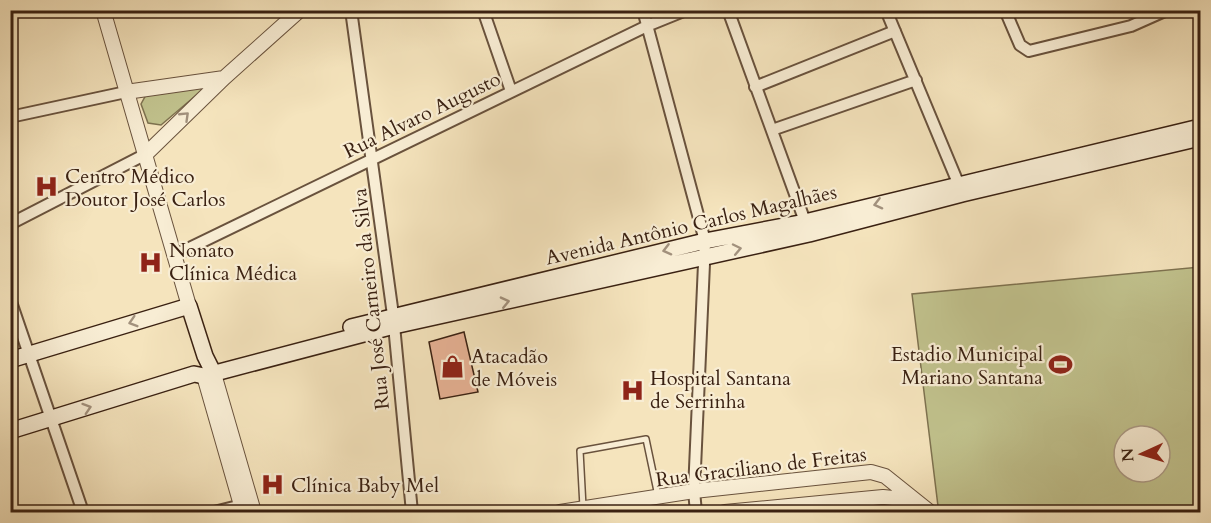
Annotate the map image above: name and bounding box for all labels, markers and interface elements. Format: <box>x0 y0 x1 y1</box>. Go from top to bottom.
street label: Rua Alvaro Augusto <box>339 65 505 165</box>
one-way arrow <box>178 112 188 123</box>
place label: Centro Médico Doutor José Carlos <box>65 163 225 213</box>
hospital icon: Centro Médico Doutor José Carlos <box>34 174 60 200</box>
street label: Avenida Antônio Carlos Magalhães <box>543 178 839 272</box>
street label: Rua José Carneiro da Silva <box>346 187 396 411</box>
one-way arrow <box>873 196 883 209</box>
place label: Nonato Clínica Médica <box>169 237 297 287</box>
one-way arrow <box>662 243 672 256</box>
one-way arrow <box>731 243 741 256</box>
hospital icon: Nonato Clínica Médica <box>138 249 164 275</box>
one-way arrow <box>500 296 510 309</box>
one-way arrow <box>128 315 139 327</box>
place label: Estadio Municipal Mariano Santana <box>891 341 1043 391</box>
place label: Atacadão de Móveis <box>471 343 557 393</box>
sports icon: Estadio Municipal Mariano Santana <box>1048 352 1074 378</box>
shop icon: Atacadão de Móveis <box>440 354 466 380</box>
place label: Hospital Santana de Serrinha <box>650 365 791 415</box>
hospital icon: Hospital Santana de Serrinha <box>619 377 645 403</box>
one-way arrow <box>81 403 92 415</box>
north arrow <box>1112 424 1172 484</box>
street label: Rua Graciliano de Freitas <box>654 441 868 493</box>
text: N <box>1117 447 1139 463</box>
hospital icon: Clínica Baby Mel <box>260 472 286 498</box>
place label: Clínica Baby Mel <box>291 472 439 499</box>

